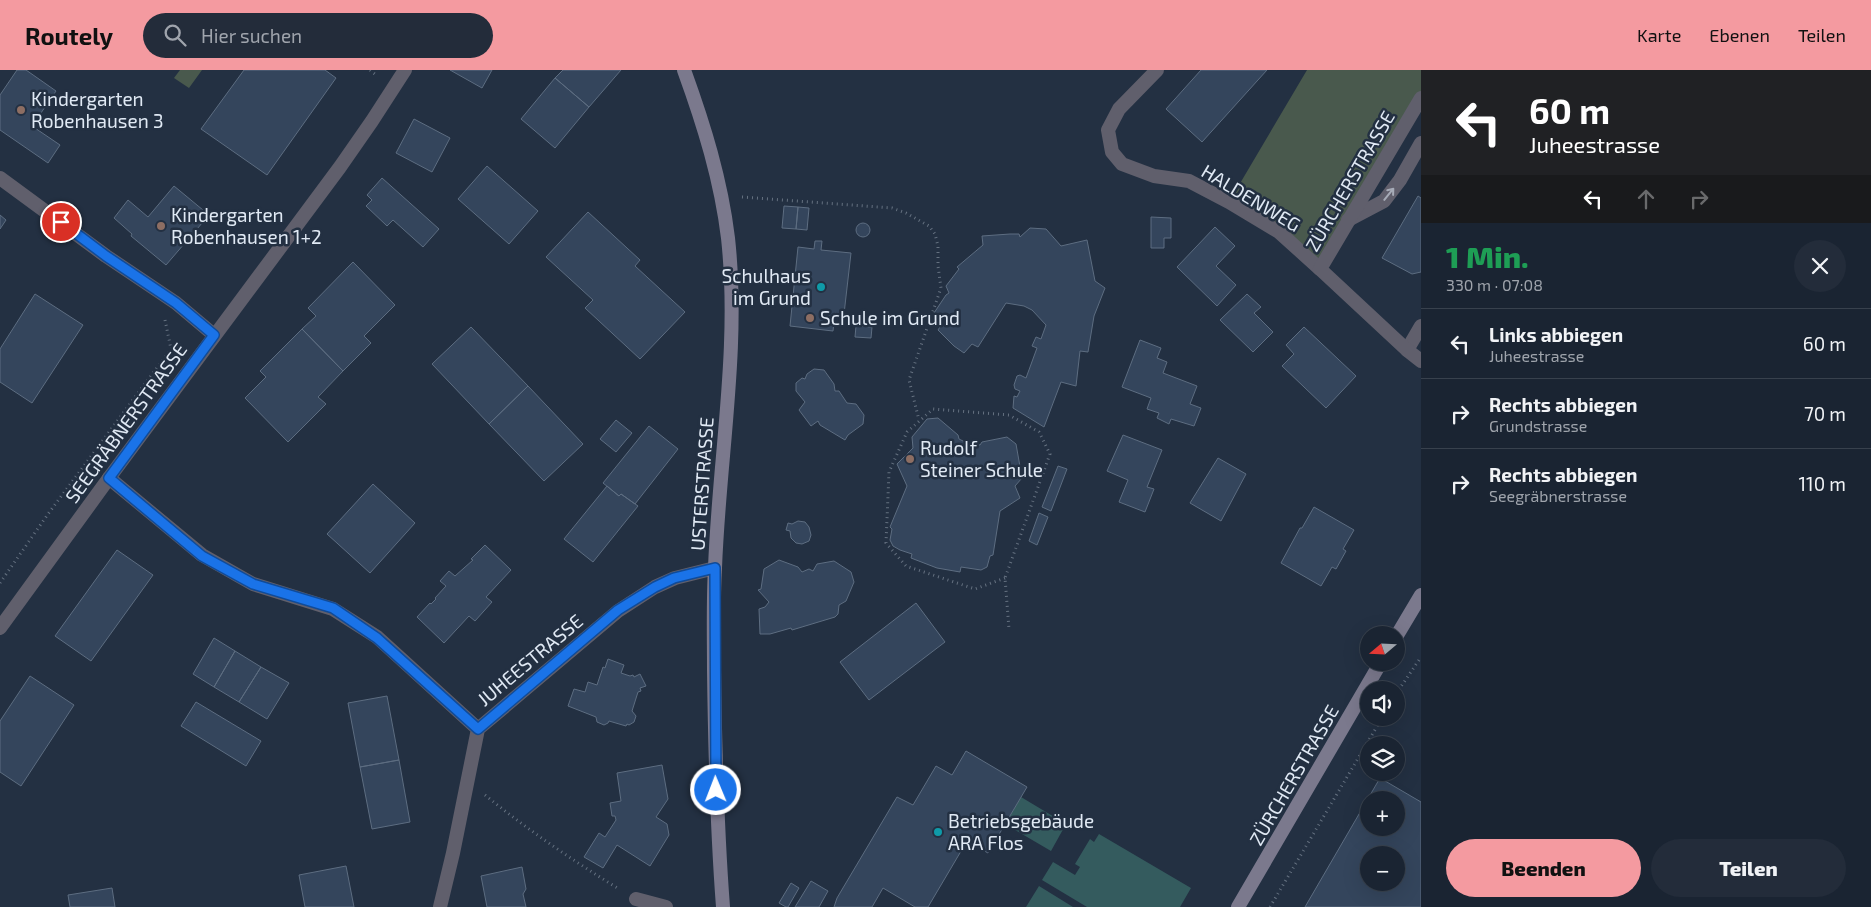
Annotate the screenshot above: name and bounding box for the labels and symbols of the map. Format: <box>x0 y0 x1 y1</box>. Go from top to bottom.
place label: Kindergarten Robenhausen 3 <box>31 87 164 132</box>
marker: Kindergarten Robenhausen 3 <box>15 104 27 116</box>
street label: ZÜRCHERSTRASSE <box>1300 106 1399 255</box>
street label: HALDENWEG <box>1198 159 1305 236</box>
one-way arrow <box>1383 188 1394 201</box>
pin <box>40 201 82 243</box>
place label: Kindergarten Robenhausen 1+2 <box>171 203 322 248</box>
marker: Kindergarten Robenhausen 1+2 <box>155 220 167 232</box>
place label: Schulhaus im Grund <box>722 264 811 309</box>
marker: Schulhaus im Grund <box>815 281 827 293</box>
place label: Schule im Grund <box>820 306 960 329</box>
marker: Schule im Grund <box>804 312 816 324</box>
street label: SEEGRÄBNERSTRASSE <box>60 338 191 507</box>
street label: USTERSTRASSE <box>685 416 718 552</box>
place label: Rudolf Steiner Schule <box>920 436 1043 481</box>
marker: Rudolf Steiner Schule <box>904 453 916 465</box>
street label: JUHEESTRASSE <box>472 609 587 710</box>
north arrow <box>1360 626 1405 671</box>
street label: ZÜRCHERSTRASSE <box>1244 700 1343 849</box>
position arrow <box>689 763 741 815</box>
place label: Betriebsgebäude ARA Flos <box>948 809 1094 854</box>
marker: Betriebsgebäude ARA Flos <box>932 826 944 838</box>

